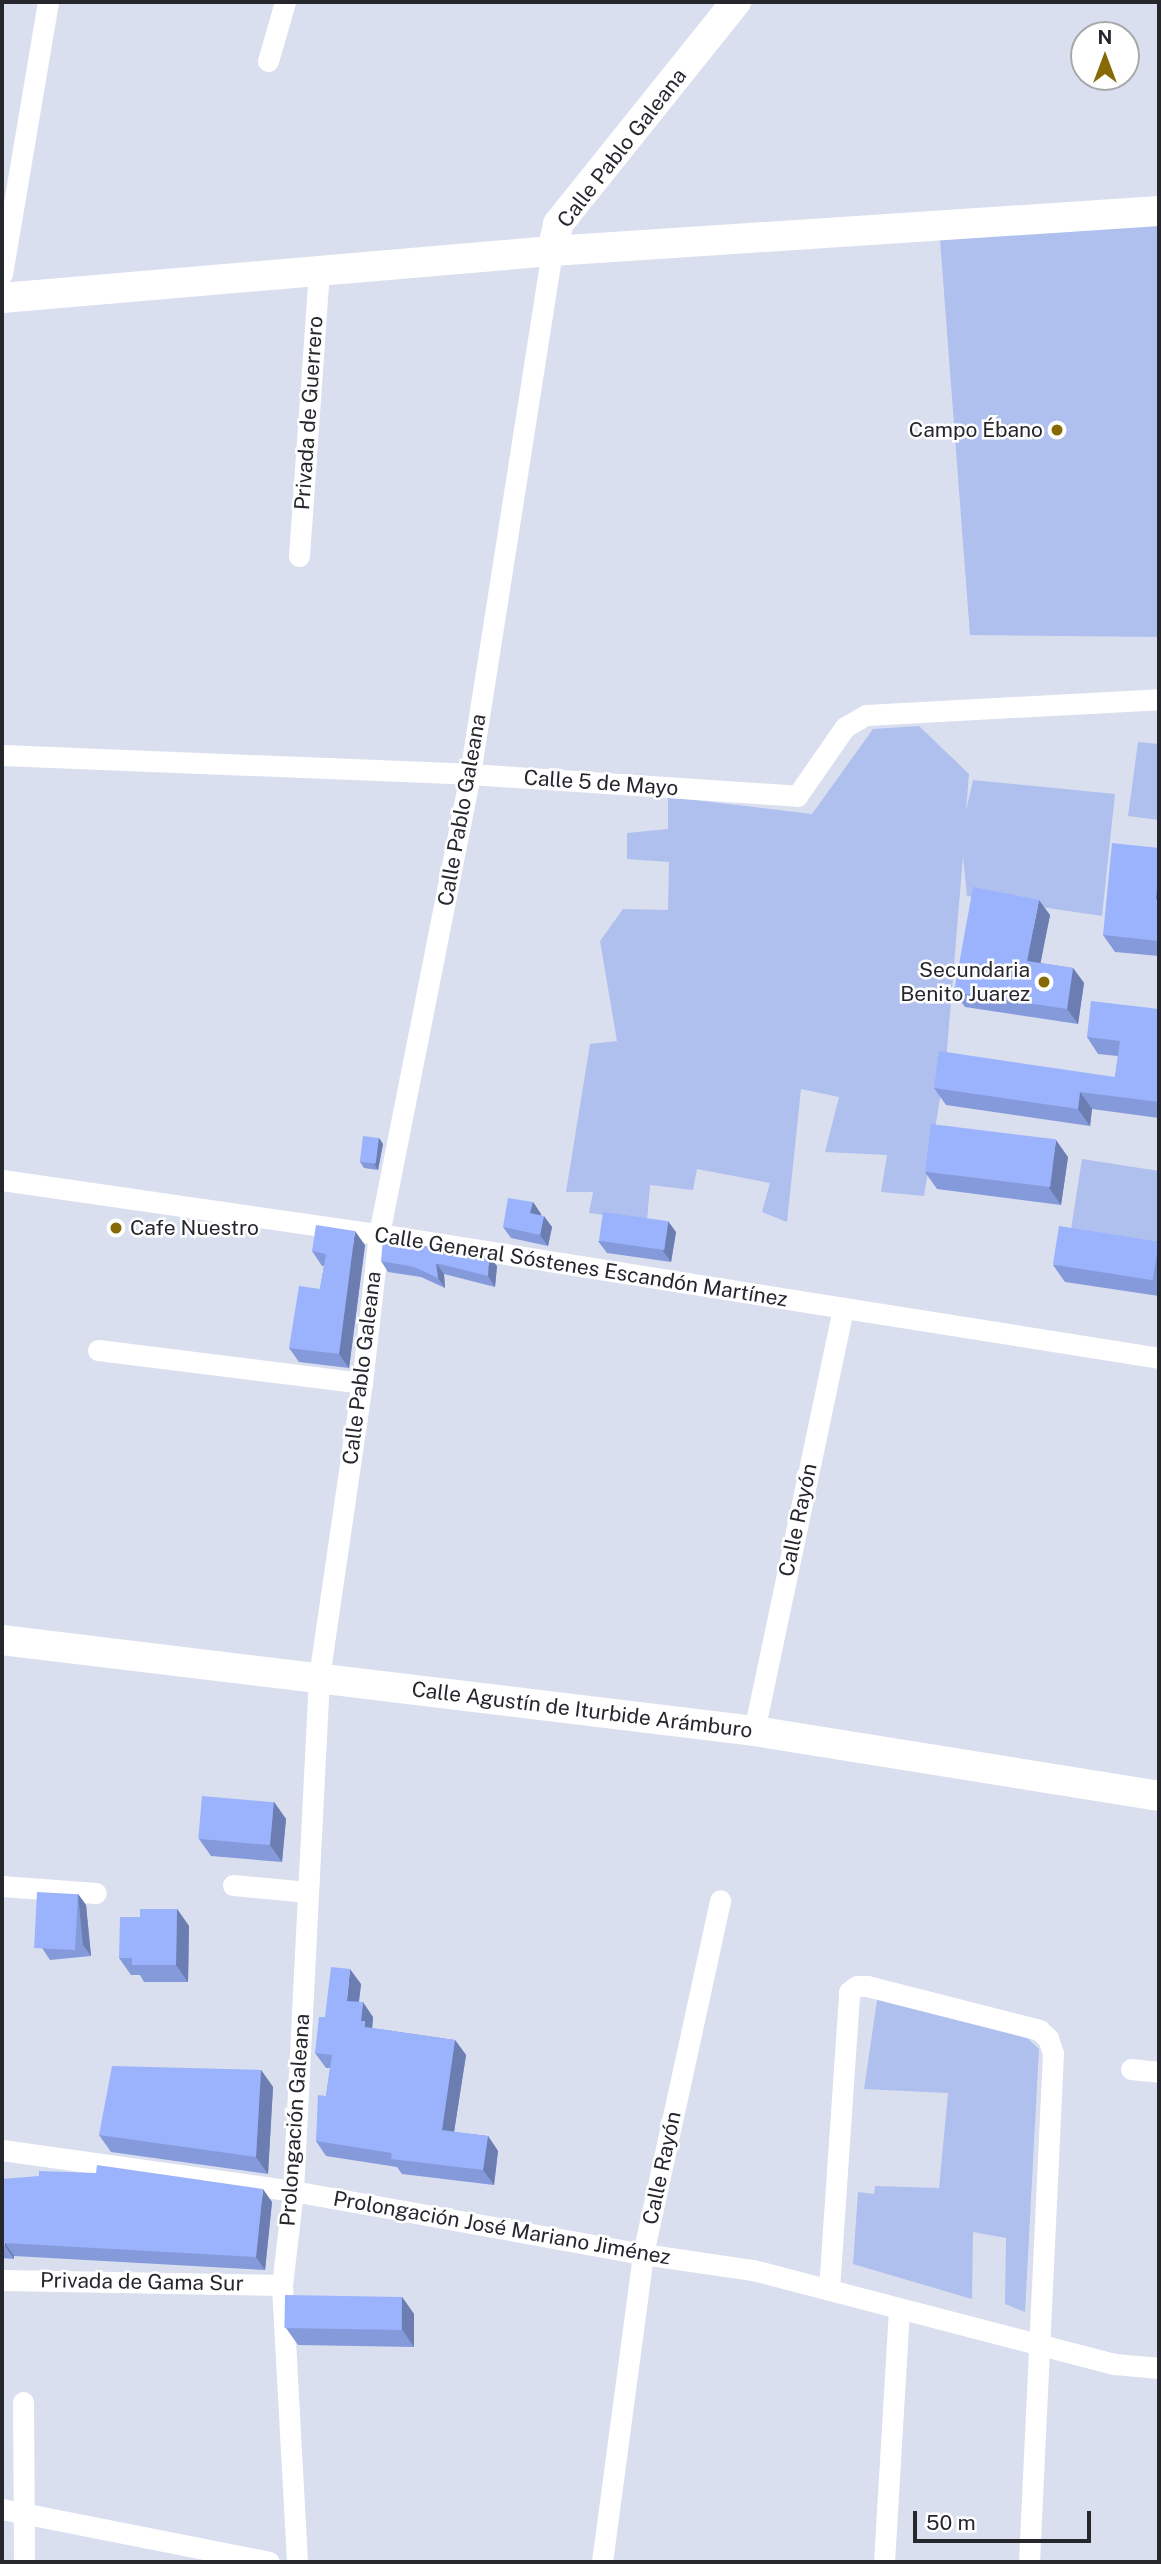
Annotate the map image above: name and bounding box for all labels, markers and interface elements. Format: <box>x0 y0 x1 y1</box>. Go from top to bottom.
north arrow <box>1070 21 1140 91</box>
text: N <box>1098 26 1112 48</box>
street label: Calle Pablo Galeana <box>552 63 692 233</box>
street label: Privada de Guerrero <box>290 315 328 511</box>
place label: Campo Ébano <box>909 417 1043 443</box>
marker: Campo Ébano <box>1049 422 1065 438</box>
street label: Calle Pablo Galeana <box>433 712 491 908</box>
street label: Calle 5 de Mayo <box>523 765 679 801</box>
place label: Secundaria Benito Juarez <box>900 957 1030 1007</box>
marker: Secundaria Benito Juarez <box>1036 974 1052 990</box>
place label: Cafe Nuestro <box>130 1215 259 1241</box>
marker: Cafe Nuestro <box>108 1220 124 1236</box>
street label: Calle General Sóstenes Escandón Martínez <box>373 1222 789 1312</box>
street label: Calle Pablo Galeana <box>338 1270 386 1466</box>
street label: Calle Rayón <box>774 1461 822 1579</box>
street label: Calle Agustín de Iturbide Arámburo <box>410 1677 754 1743</box>
street label: Prolongación Galeana <box>275 2013 315 2227</box>
street label: Calle Rayón <box>638 2109 686 2227</box>
street label: Prolongación José Mariano Jiménez <box>331 2186 673 2270</box>
street label: Privada de Gama Sur <box>40 2268 244 2296</box>
scale bar <box>916 2498 1094 2542</box>
text: 50 m <box>926 2510 976 2535</box>

